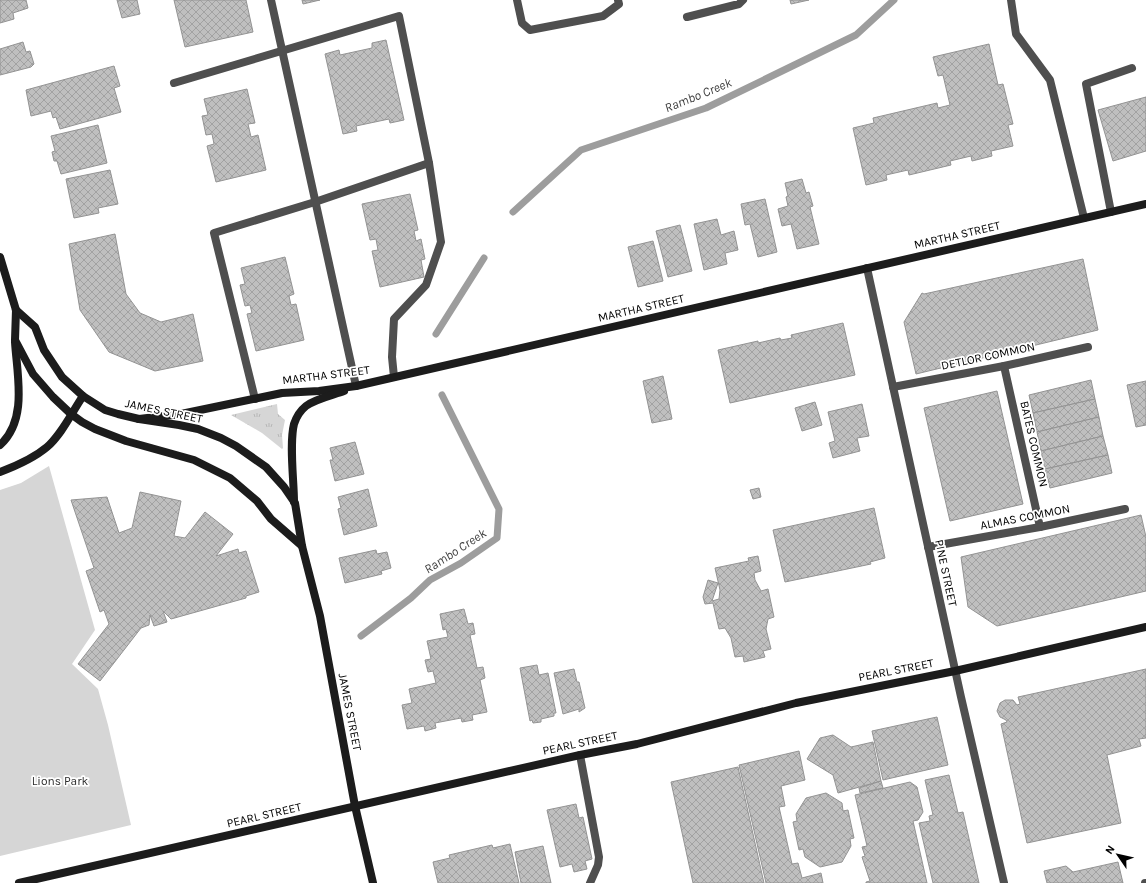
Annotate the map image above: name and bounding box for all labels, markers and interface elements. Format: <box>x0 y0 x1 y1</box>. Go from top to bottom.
water label: Rambo Creek <box>662 75 734 115</box>
street label: MARTHA STREET <box>912 218 1002 252</box>
street label: MARTHA STREET <box>596 291 686 325</box>
street label: DETLOR COMMON <box>940 339 1036 373</box>
street label: MARTHA STREET <box>281 363 371 387</box>
street label: JAMES STREET <box>124 396 204 426</box>
street label: BATES COMMON <box>1017 399 1051 489</box>
street label: ALMAS COMMON <box>979 501 1071 533</box>
water label: Rambo Creek <box>421 525 489 577</box>
street label: PINE STREET <box>932 538 960 608</box>
street label: PEARL STREET <box>857 656 935 684</box>
street label: JAMES STREET <box>336 672 364 752</box>
street label: PEARL STREET <box>541 728 619 758</box>
park label: Lions Park <box>32 774 88 788</box>
street label: PEARL STREET <box>225 800 303 830</box>
north arrow <box>1098 835 1138 875</box>
text: N <box>1103 843 1118 857</box>

